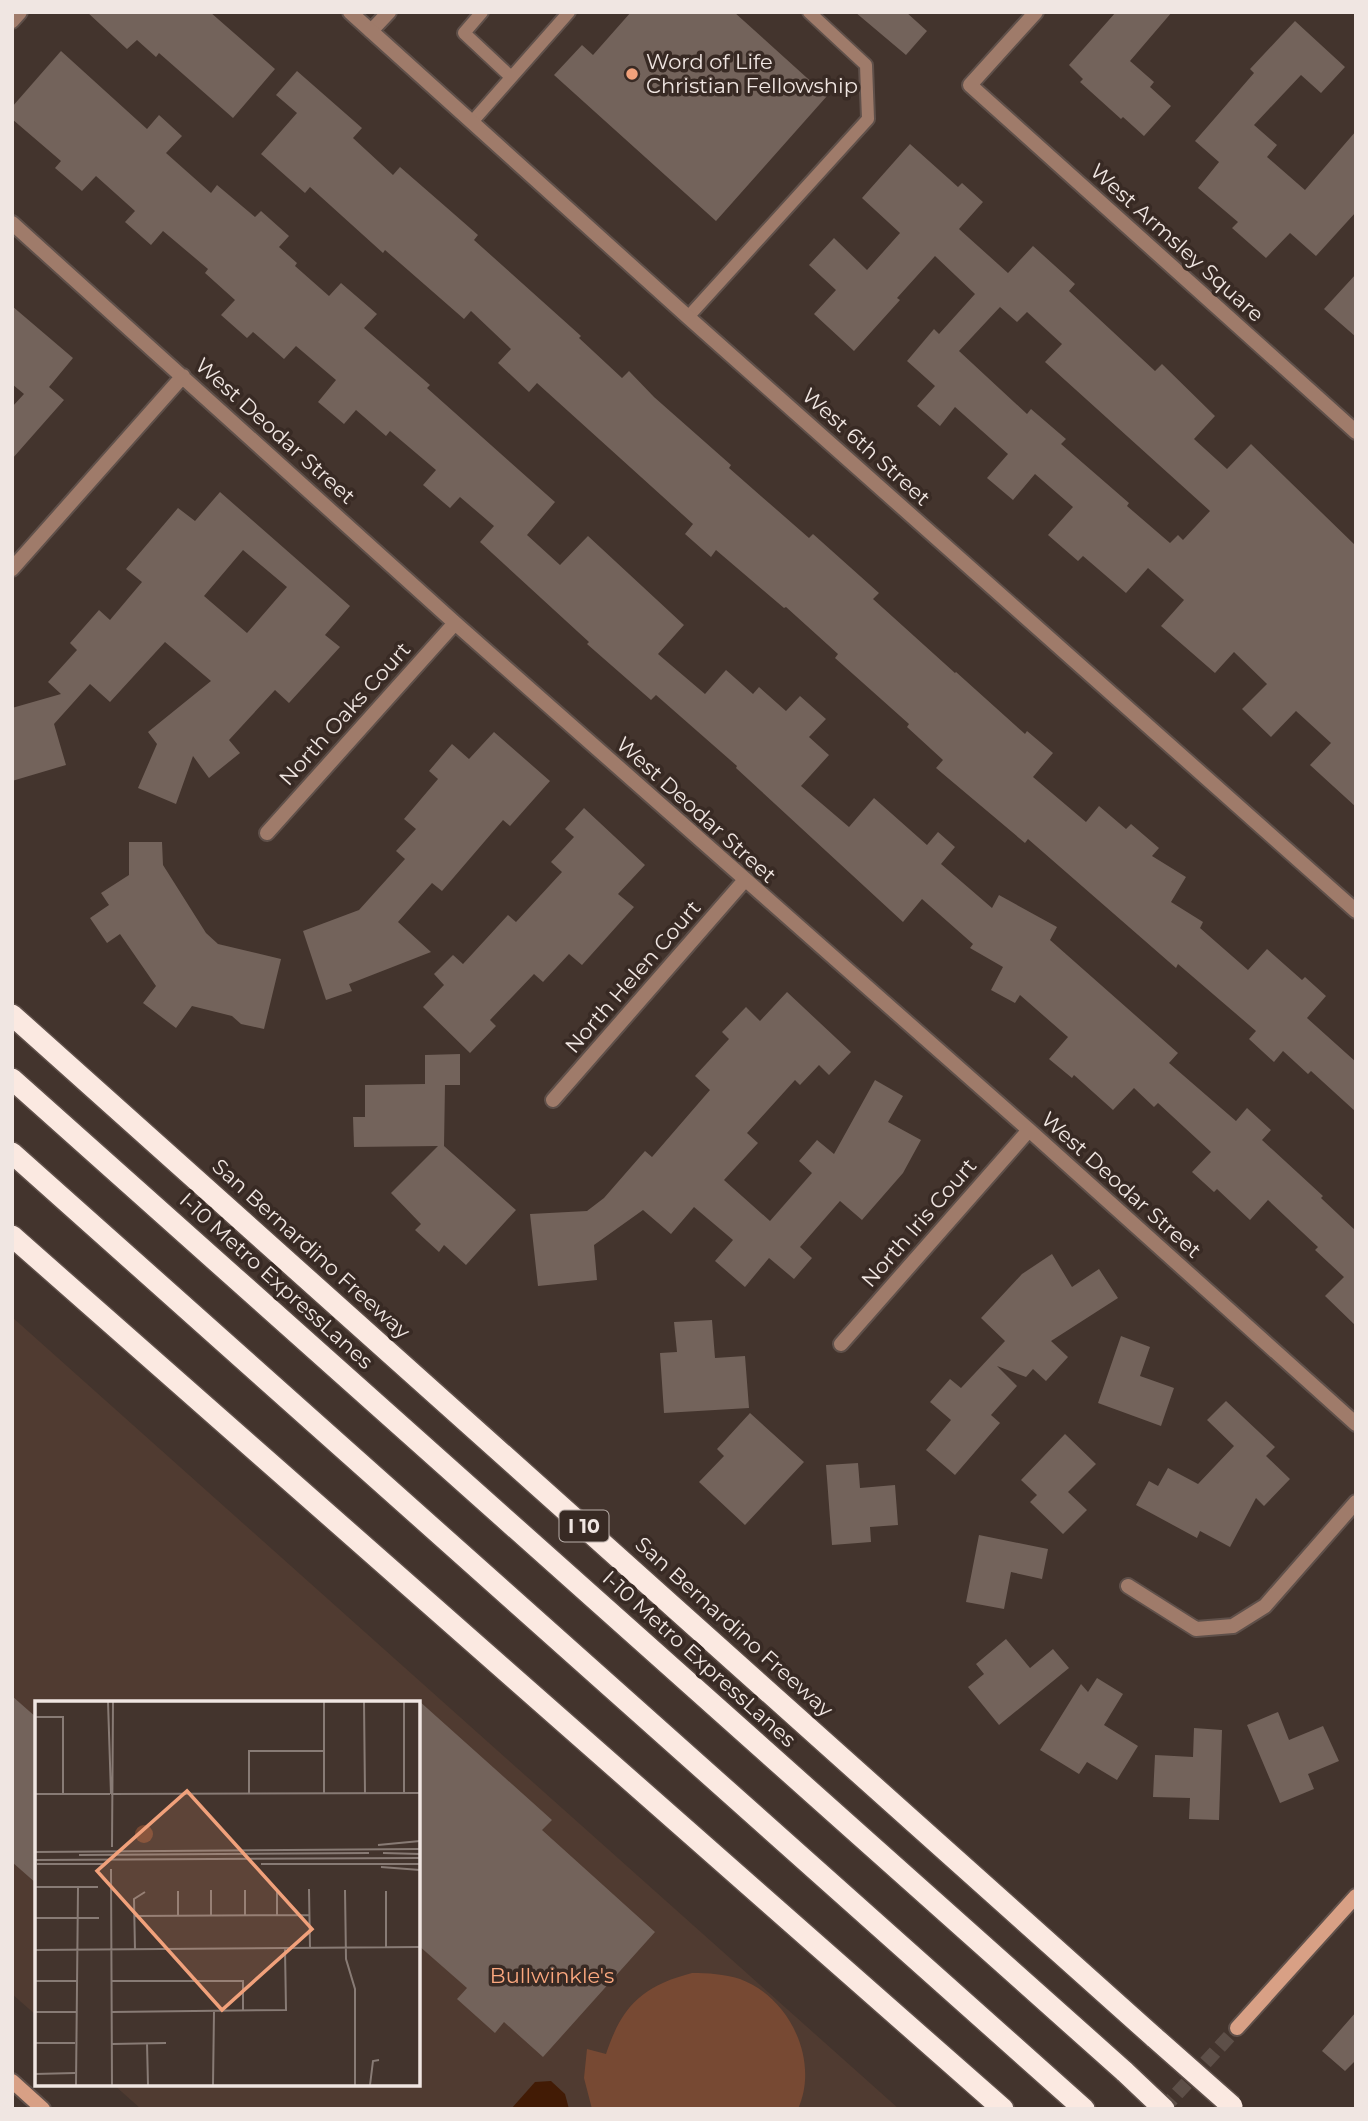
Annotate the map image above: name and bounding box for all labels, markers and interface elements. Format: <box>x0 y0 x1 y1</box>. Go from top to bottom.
place label: Word of Life Christian Fellowship <box>646 49 858 98</box>
marker: Word of Life Christian Fellowship <box>624 66 640 82</box>
street label: West Armsley Square <box>1086 158 1269 327</box>
street label: West Deodar Street <box>190 352 360 509</box>
street label: West 6th Street <box>797 383 936 511</box>
street label: North Oaks Court <box>274 637 416 790</box>
street label: West Deodar Street <box>611 731 781 888</box>
street label: North Helen Court <box>560 895 706 1058</box>
street label: West Deodar Street <box>1036 1106 1206 1263</box>
street label: San Bernardino Freeway <box>207 1153 416 1344</box>
street label: North Iris Court <box>856 1153 981 1292</box>
street label: I-10 Metro ExpressLanes <box>175 1187 378 1374</box>
road number: I 10 <box>560 1510 608 1542</box>
street label: San Bernardino Freeway <box>630 1531 839 1722</box>
street label: I-10 Metro ExpressLanes <box>598 1565 801 1752</box>
inset map <box>35 1701 420 2086</box>
park label: Bullwinkle's <box>490 1963 614 1988</box>

